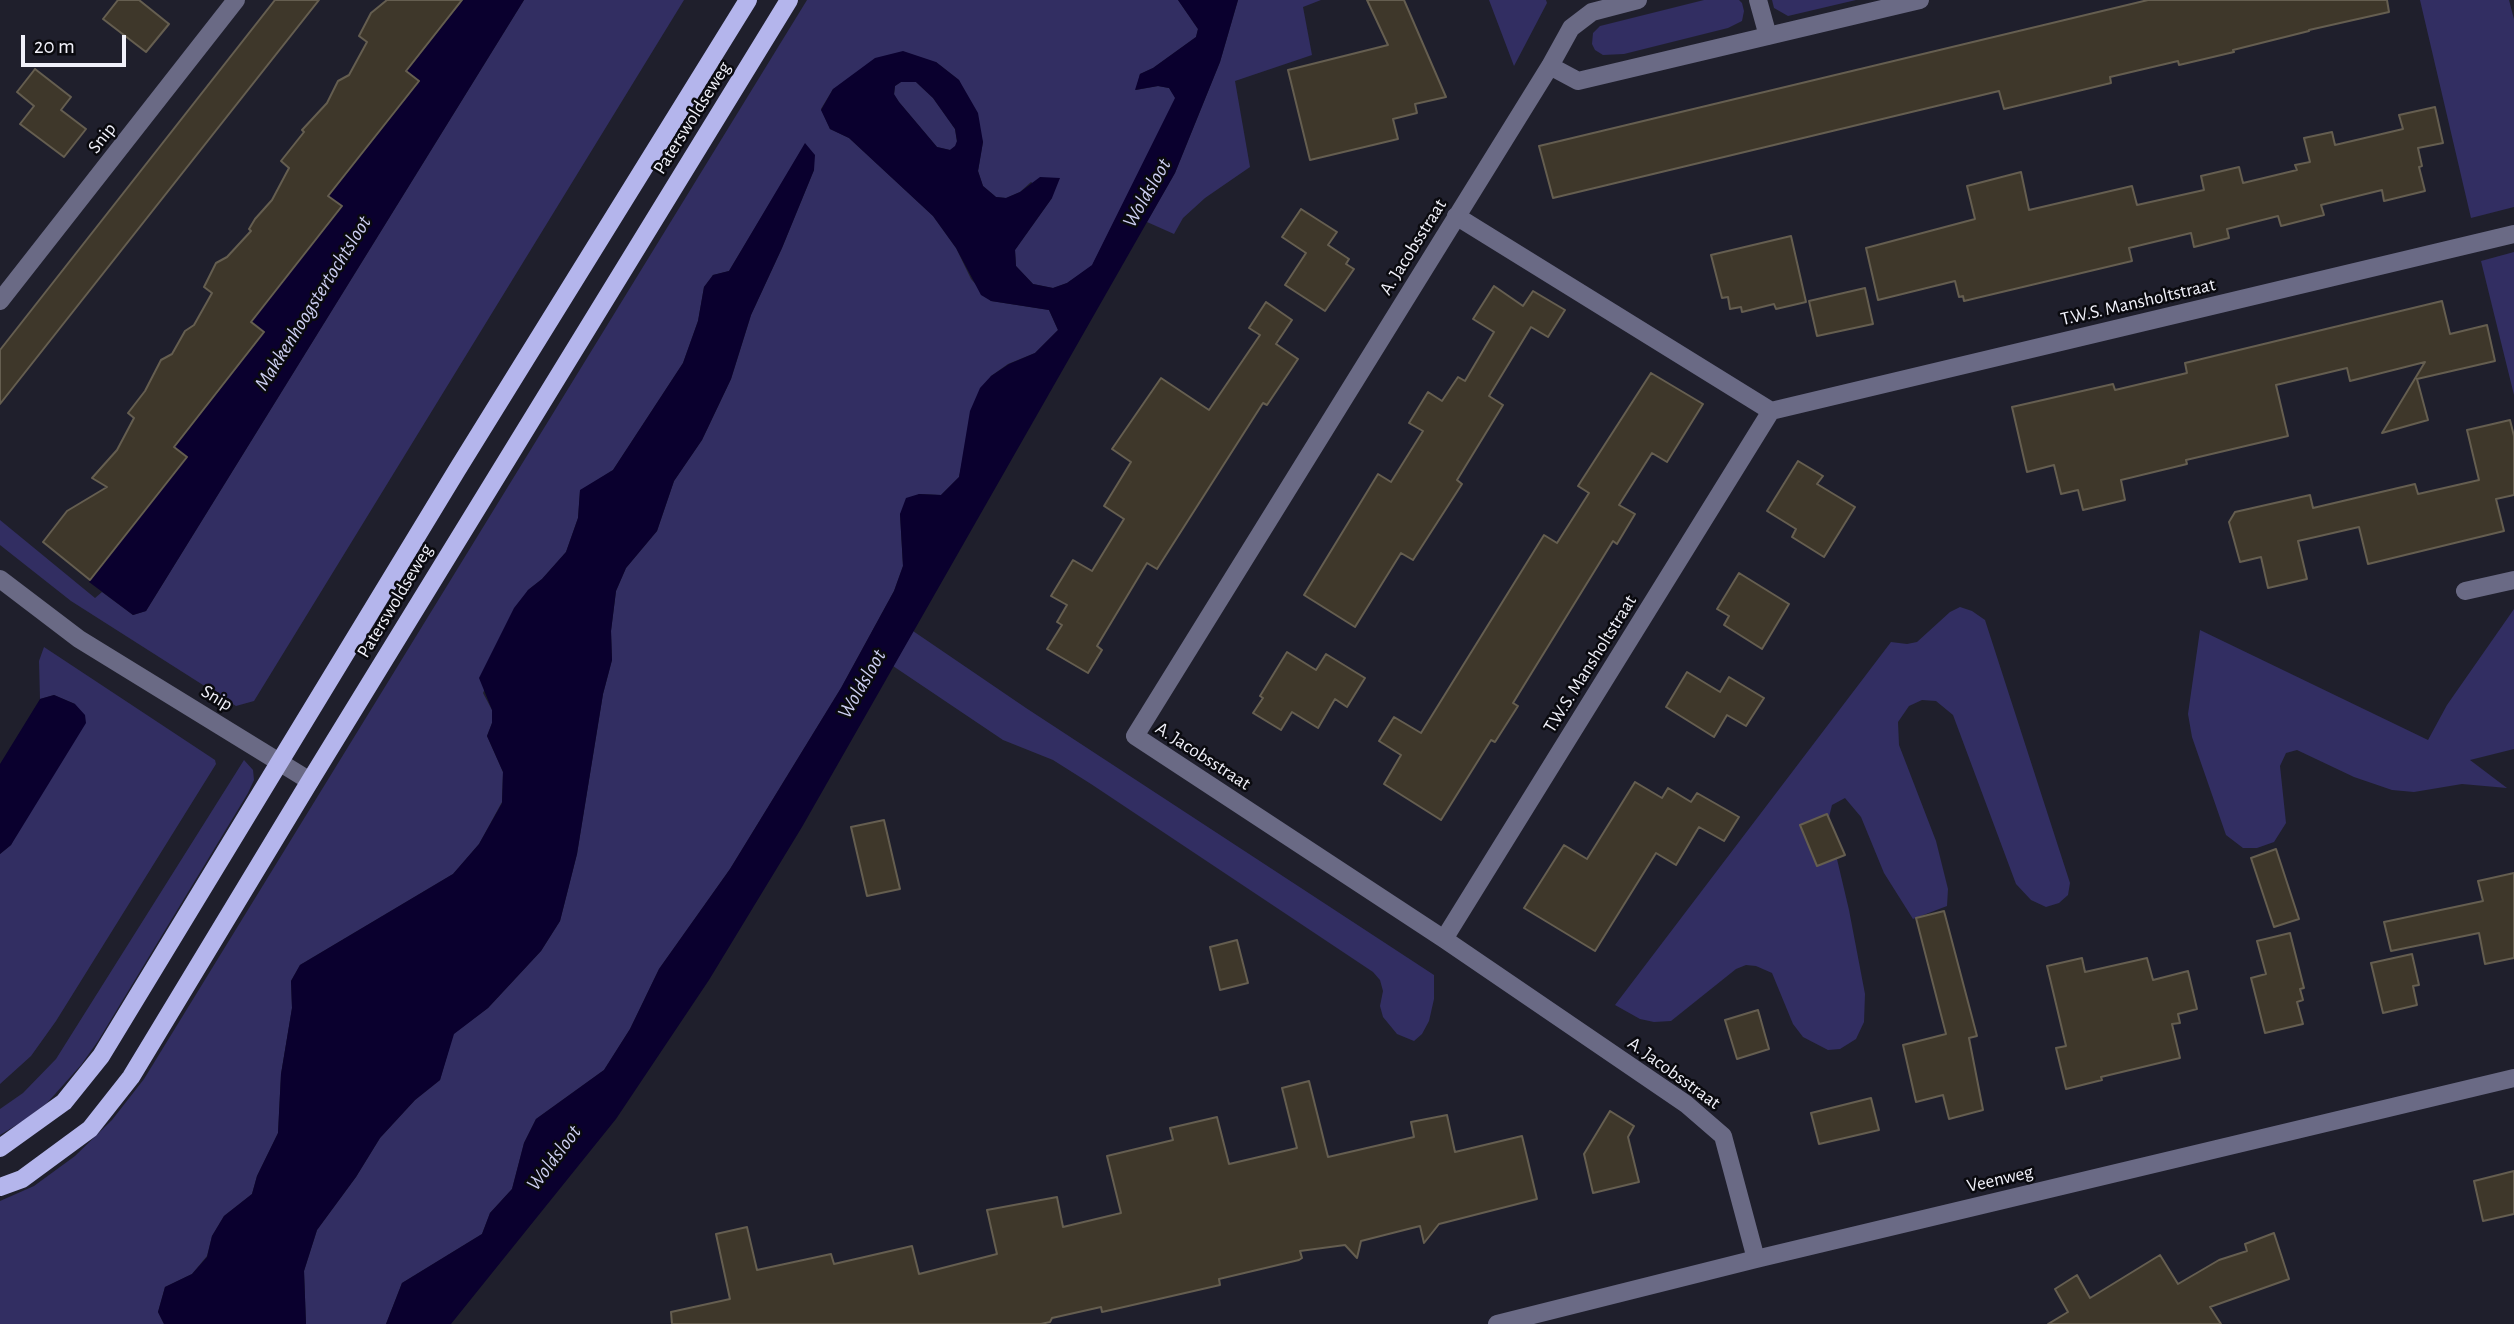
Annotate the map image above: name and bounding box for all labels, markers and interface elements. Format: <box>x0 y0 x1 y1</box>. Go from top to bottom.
scale bar <box>24 21 130 65</box>
text: 20 m <box>34 36 75 57</box>
street label: Paterswoldseweg <box>648 57 736 179</box>
street label: Snip <box>83 118 121 158</box>
water label: Woldsloot <box>1117 154 1177 232</box>
street label: A. Jacobsstraat <box>1374 195 1452 299</box>
water label: Makkenhoogstertochtsloot <box>249 211 377 395</box>
street label: T.W.S. Mansholtstraat <box>2058 273 2218 331</box>
street label: Paterswoldseweg <box>352 540 438 662</box>
street label: T.W.S. Mansholtstraat <box>1538 591 1642 737</box>
water label: Woldsloot <box>832 645 892 723</box>
street label: Snip <box>197 680 237 716</box>
street label: A. Jacobsstraat <box>1151 717 1255 795</box>
street label: A. Jacobsstraat <box>1623 1032 1725 1114</box>
water label: Woldsloot <box>521 1120 587 1196</box>
street label: Veenweg <box>1965 1160 2035 1198</box>

